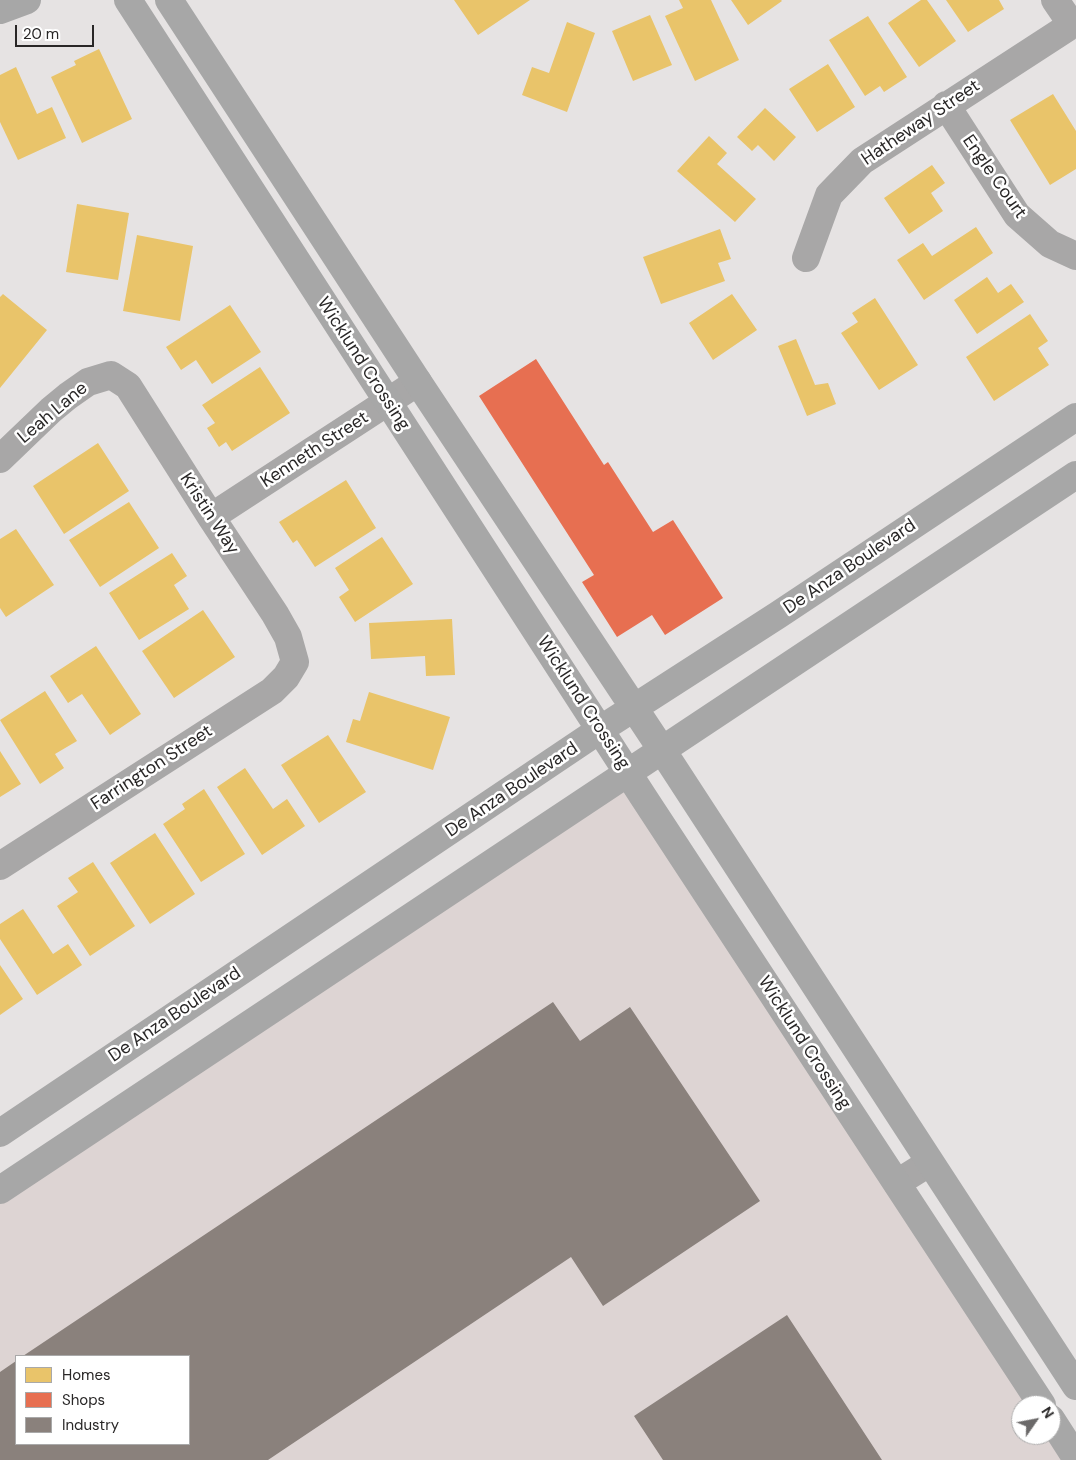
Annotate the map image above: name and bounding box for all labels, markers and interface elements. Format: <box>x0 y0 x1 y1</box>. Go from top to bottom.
scale bar <box>18 15 96 47</box>
text: 20 m <box>23 24 59 44</box>
street label: Hatheway Street <box>858 76 984 170</box>
street label: Engle Court <box>957 131 1031 223</box>
street label: Wicklund Crossing <box>312 293 414 435</box>
street label: Leah Lane <box>14 378 92 448</box>
street label: Kenneth Street <box>257 407 373 493</box>
street label: Kristin Way <box>175 469 243 559</box>
street label: De Anza Boulevard <box>780 515 920 619</box>
street label: Wicklund Crossing <box>532 632 634 774</box>
street label: Farrington Street <box>87 721 217 815</box>
street label: De Anza Boulevard <box>442 738 582 842</box>
street label: De Anza Boulevard <box>105 963 245 1067</box>
street label: Wicklund Crossing <box>753 972 855 1114</box>
legend <box>15 1355 190 1445</box>
text: Homes <box>62 1365 111 1385</box>
text: Shops <box>62 1390 105 1410</box>
north arrow <box>1011 1395 1061 1445</box>
text: N <box>1037 1403 1058 1422</box>
text: Industry <box>62 1415 119 1435</box>

